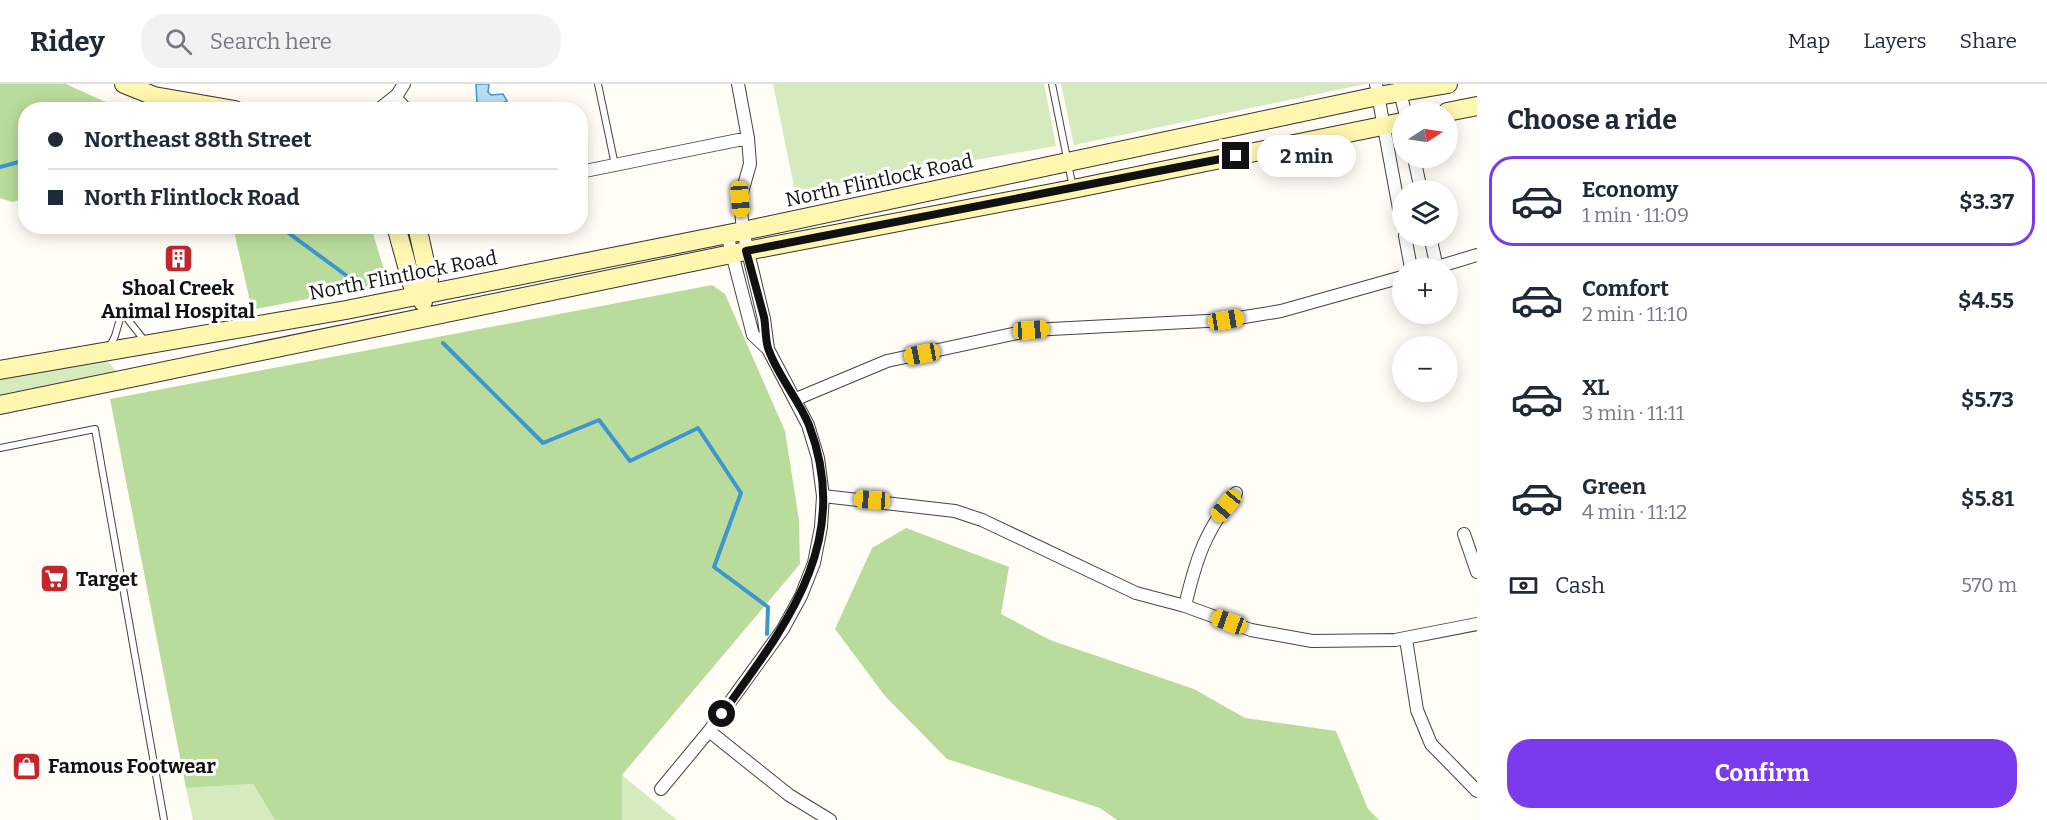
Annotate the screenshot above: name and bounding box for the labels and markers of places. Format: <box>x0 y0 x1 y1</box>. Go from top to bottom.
building icon: Shoal Creek Animal Hospital <box>162 242 194 274</box>
place label: Shoal Creek Animal Hospital <box>101 276 255 323</box>
supermarket icon: Target <box>39 563 71 595</box>
place label: Target <box>76 567 138 591</box>
shop icon: Famous Footwear <box>11 750 43 782</box>
place label: Famous Footwear <box>48 754 216 778</box>

